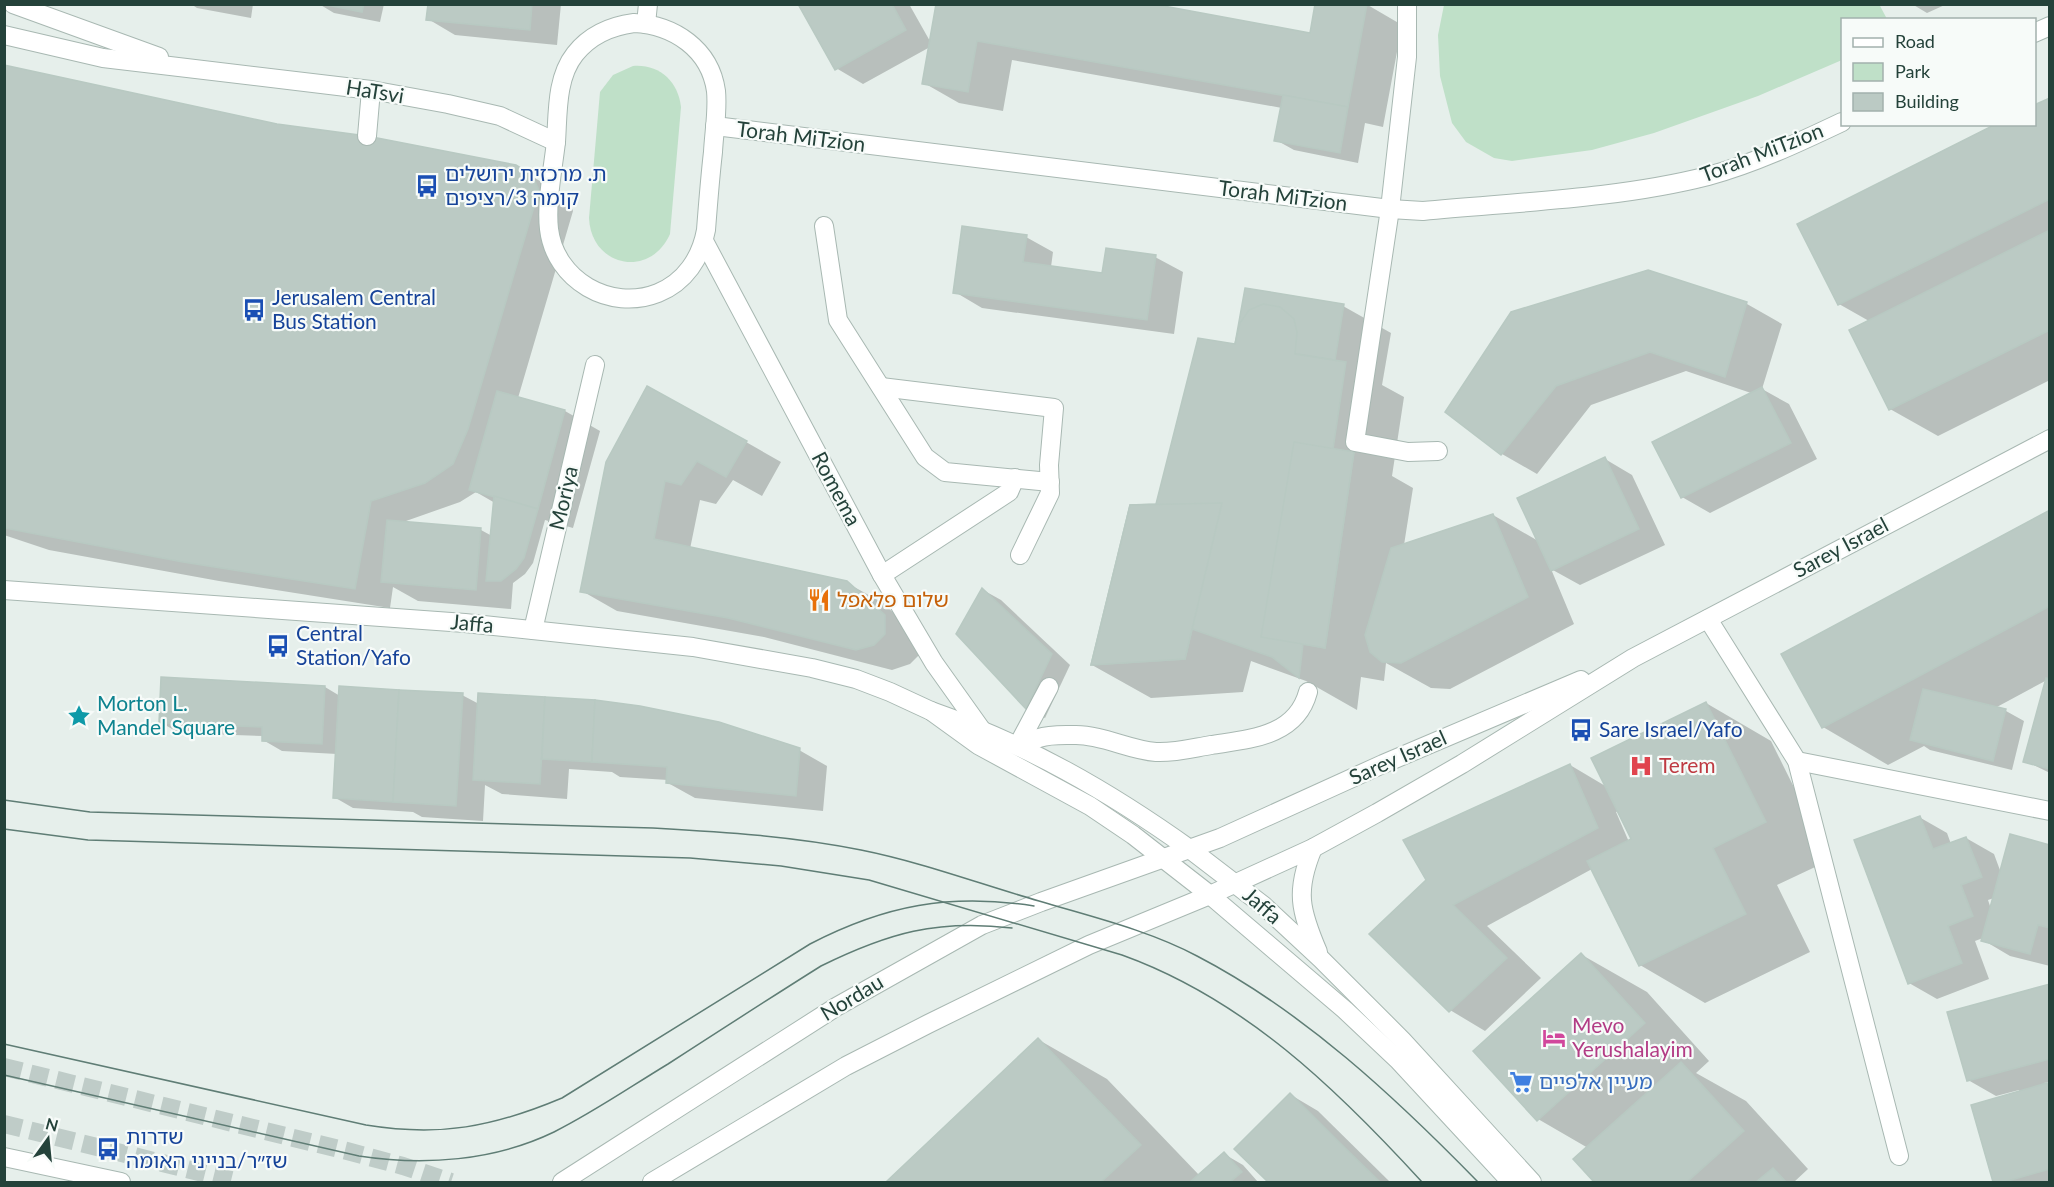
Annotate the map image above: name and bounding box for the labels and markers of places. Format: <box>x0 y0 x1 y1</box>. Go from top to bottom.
place label: ת. מרכזית ירושלים קומה 3/רציפים <box>445 160 607 209</box>
bus stop icon: ת. מרכזית ירושלים קומה 3/רציפים <box>414 173 440 199</box>
place label: Jerusalem Central Bus Station <box>272 284 436 333</box>
bus stop icon: Jerusalem Central Bus Station <box>241 297 267 323</box>
place label: שלום פלאפל <box>837 586 949 611</box>
restaurant icon: שלום פלאפל <box>806 587 832 613</box>
place label: Central Station/Yafo <box>296 620 411 669</box>
bus stop icon: Central Station/Yafo <box>265 633 291 659</box>
place label: Morton L. Mandel Square <box>97 690 235 739</box>
place icon: Morton L. Mandel Square <box>66 703 92 729</box>
place label: Sare Israel/Yafo <box>1599 716 1743 741</box>
bus stop icon: Sare Israel/Yafo <box>1568 717 1594 743</box>
place label: Terem <box>1659 752 1716 777</box>
hospital icon: Terem <box>1628 753 1654 779</box>
place label: Mevo Yerushalayim <box>1572 1012 1693 1061</box>
hotel icon: Mevo Yerushalayim <box>1541 1025 1567 1051</box>
place label: מעיין אלפיים <box>1539 1068 1653 1093</box>
supermarket icon: מעיין אלפיים <box>1508 1069 1534 1095</box>
place label: שדרות שז״ר/בנייני האומה <box>126 1123 288 1172</box>
bus stop icon: שדרות שז״ר/בנייני האומה <box>95 1136 121 1162</box>

